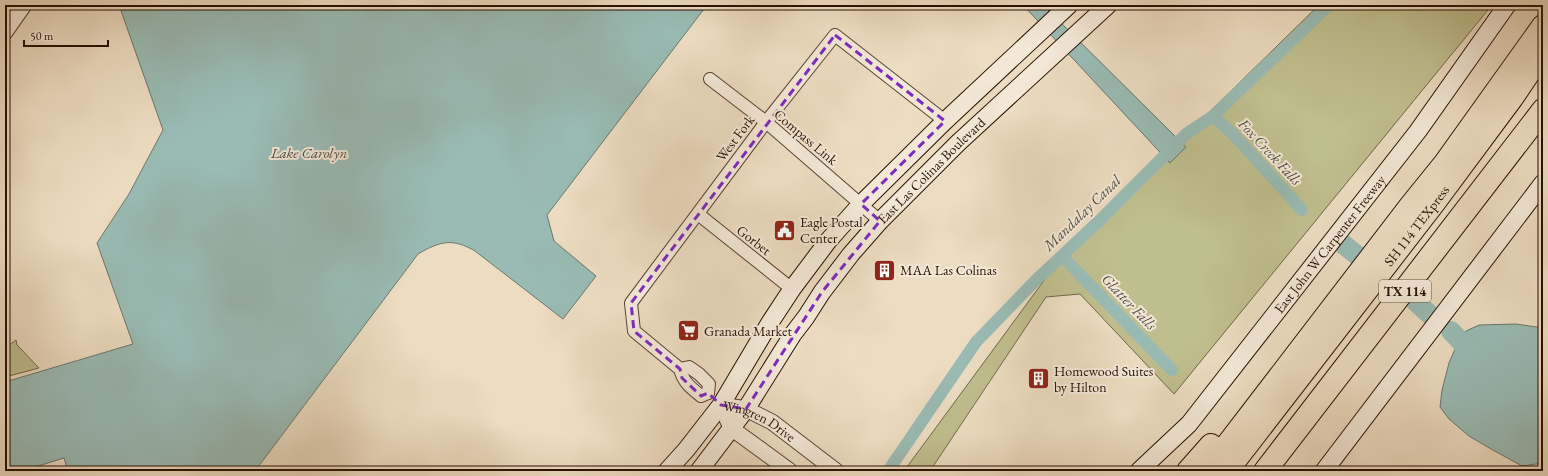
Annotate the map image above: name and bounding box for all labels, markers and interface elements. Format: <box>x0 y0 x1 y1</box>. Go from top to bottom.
scale bar <box>24 22 108 48</box>
text: 50 m <box>30 28 54 44</box>
street label: Compass Link <box>770 105 842 169</box>
street label: West Fork <box>712 111 759 165</box>
street label: East Las Colinas Boulevard <box>873 113 990 228</box>
water label: Fox Creek Falls <box>1234 114 1307 190</box>
water label: Lake Carolyn <box>270 143 347 162</box>
water label: Mandalay Canal <box>1038 170 1125 255</box>
street label: East John W Carpenter Freeway <box>1270 171 1390 317</box>
street label: SH 114 TEXpress <box>1380 181 1453 270</box>
place label: Eagle Postal Center <box>800 213 863 247</box>
public building icon: Eagle Postal Center <box>772 217 798 243</box>
street label: Gorbet <box>733 221 775 259</box>
building icon: MAA Las Colinas <box>871 257 897 283</box>
place label: MAA Las Colinas <box>900 261 997 279</box>
water label: Glatter Falls <box>1098 269 1162 334</box>
road number: TX 114 <box>1379 280 1431 302</box>
supermarket icon: Granada Market <box>675 318 701 344</box>
place label: Granada Market <box>704 322 793 340</box>
place label: Homewood Suites by Hilton <box>1054 362 1154 396</box>
building icon: Homewood Suites by Hilton <box>1025 366 1051 392</box>
street label: Wingren Drive <box>722 396 800 446</box>

